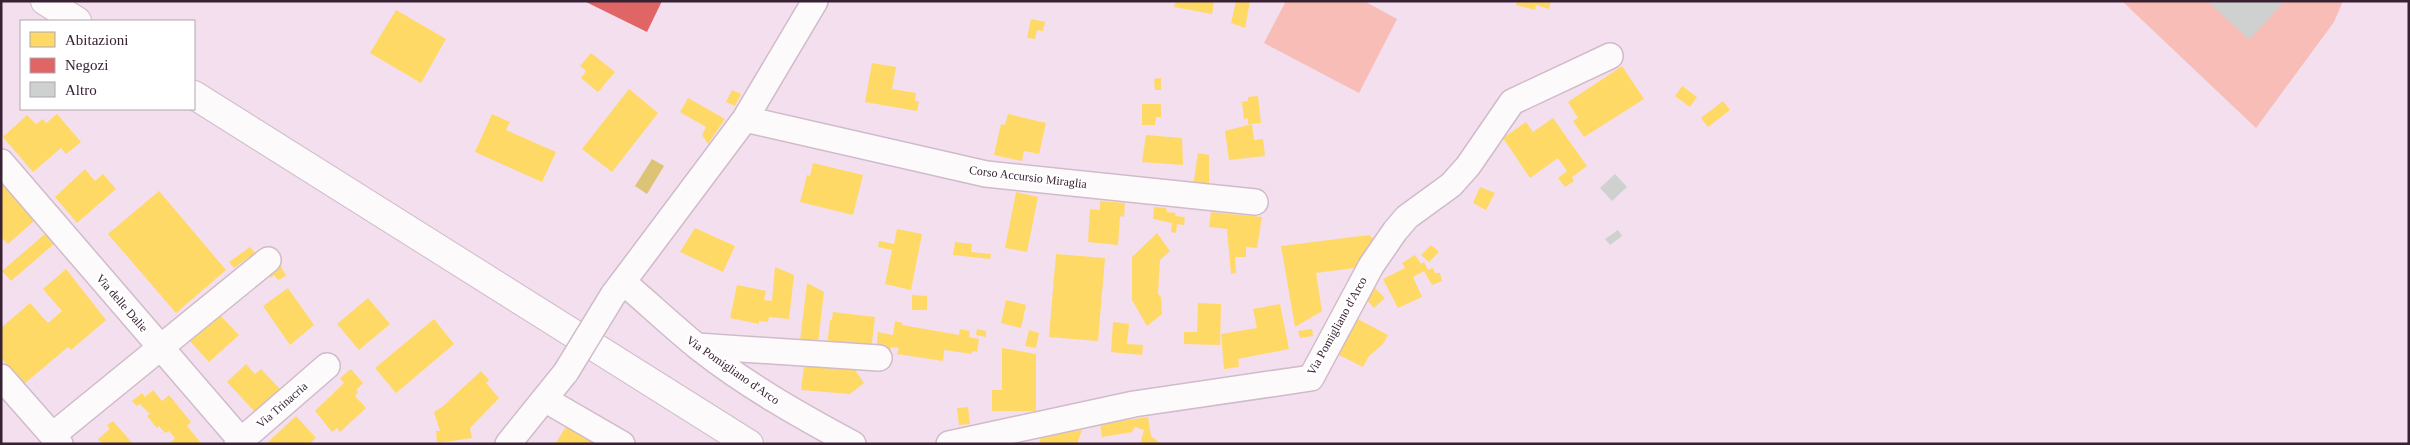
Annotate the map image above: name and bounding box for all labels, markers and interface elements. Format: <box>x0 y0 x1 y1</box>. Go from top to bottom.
legend <box>20 20 195 110</box>
text: Abitazioni <box>65 32 128 48</box>
text: Negozi <box>65 57 108 73</box>
text: Altro <box>65 82 97 98</box>
street label: Corso Accursio Miraglia <box>968 163 1088 191</box>
street label: Via delle Dalie <box>93 271 151 335</box>
street label: Via Pomigliano d'Arco <box>1304 274 1370 378</box>
street label: Via Pomigliano d'Arco <box>684 333 782 407</box>
street label: Via Trinacria <box>254 379 311 431</box>

